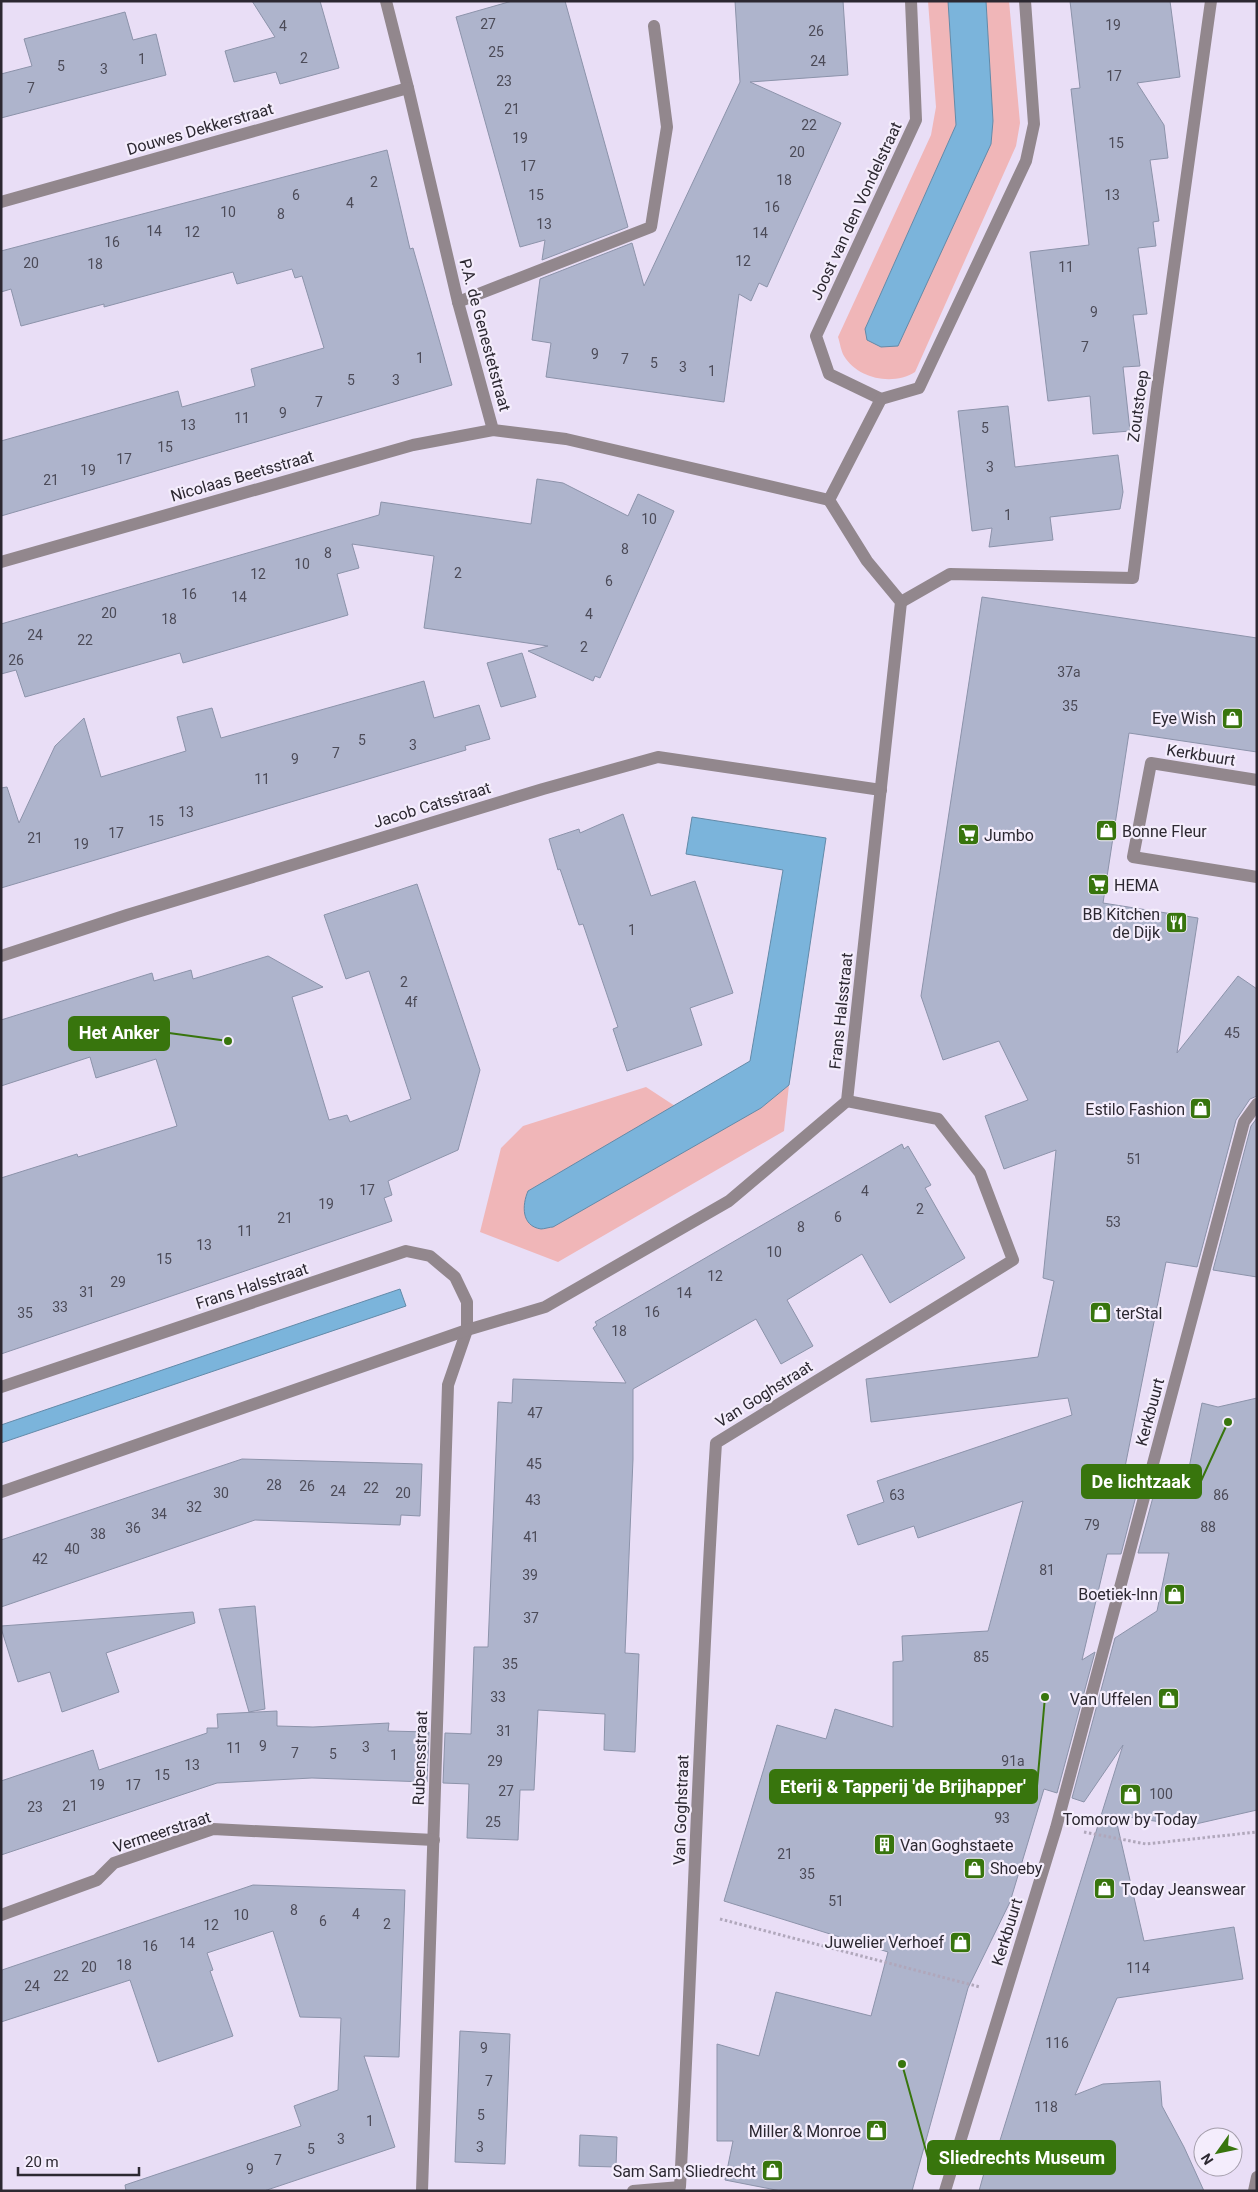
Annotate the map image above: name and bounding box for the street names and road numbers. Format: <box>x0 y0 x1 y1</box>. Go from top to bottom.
street label: Douwes Dekkerstraat <box>125 99 275 159</box>
street label: Joost van den Vondelstraat <box>806 119 906 303</box>
street label: P.A. de Genestetstraat <box>456 257 514 413</box>
street label: Zoutstoep <box>1124 369 1152 443</box>
street label: Nicolaas Beetsstraat <box>168 446 316 506</box>
street label: Kerkbuurt <box>1165 740 1237 770</box>
street label: Jacob Catsstraat <box>371 778 493 832</box>
street label: Frans Halsstraat <box>825 952 857 1070</box>
street label: Frans Halsstraat <box>193 1259 311 1313</box>
street label: Van Goghstraat <box>712 1357 816 1431</box>
street label: Kerkbuurt <box>1132 1376 1168 1448</box>
street label: Rubensstraat <box>409 1710 431 1806</box>
street label: Van Goghstraat <box>670 1754 692 1866</box>
street label: Vermeerstraat <box>111 1807 213 1857</box>
street label: Kerkbuurt <box>988 1896 1026 1968</box>

